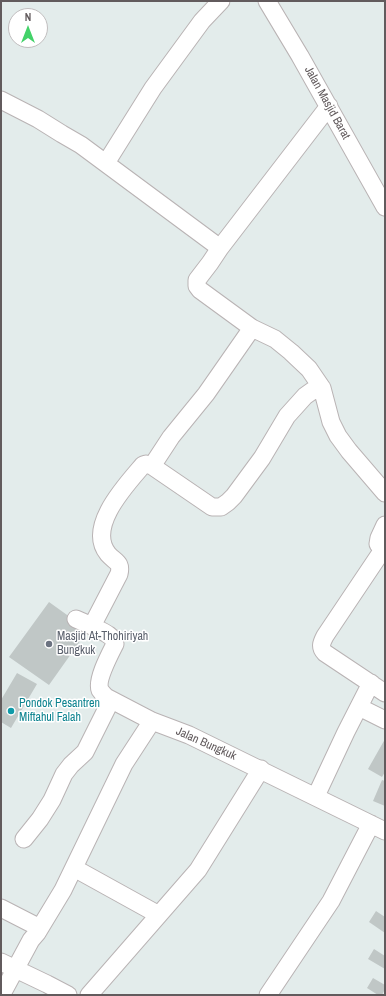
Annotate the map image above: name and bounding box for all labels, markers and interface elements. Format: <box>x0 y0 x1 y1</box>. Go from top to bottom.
north arrow <box>8 8 48 48</box>
text: N <box>25 10 31 24</box>
street label: Jalan Masjid Barat <box>301 64 353 142</box>
place label: Masjid At-Thohiriyah Bungkuk <box>57 630 148 658</box>
marker: Masjid At-Thohiriyah Bungkuk <box>44 639 54 649</box>
place label: Pondok Pesantren Miftahul Falah <box>19 697 100 725</box>
marker: Pondok Pesantren Miftahul Falah <box>6 706 16 716</box>
street label: Jalan Bungkuk <box>174 724 238 764</box>

